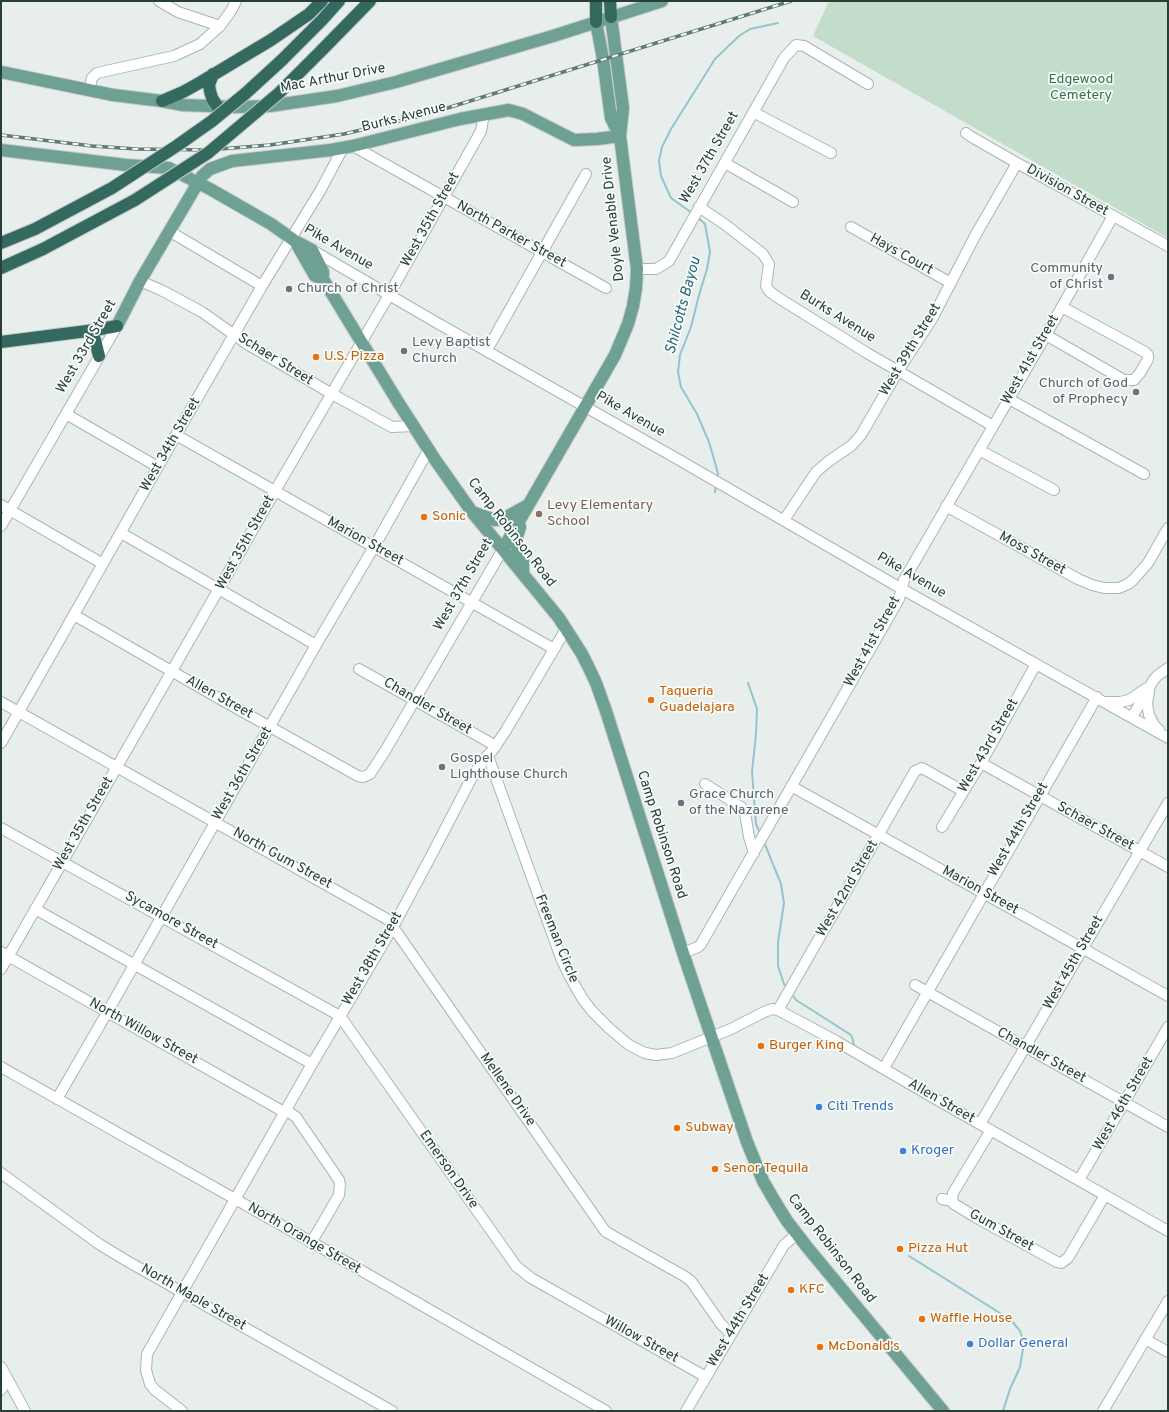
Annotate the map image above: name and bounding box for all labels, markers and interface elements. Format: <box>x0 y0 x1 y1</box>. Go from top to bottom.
street label: Mac Arthur Drive <box>279 61 387 97</box>
park label: Edgewood Cemetery <box>1049 72 1113 104</box>
street label: Burks Avenue <box>360 99 448 137</box>
street label: West 37th Street <box>677 109 743 207</box>
street label: Doyle Venable Drive <box>599 156 629 282</box>
street label: Division Street <box>1023 161 1111 221</box>
street label: West 35th Street <box>398 170 464 270</box>
street label: North Parker Street <box>453 198 569 272</box>
street label: Pike Avenue <box>300 221 376 275</box>
street label: Hays Court <box>867 231 935 279</box>
water label: Shilcotts Bayou <box>662 255 706 357</box>
place label: Community of Christ <box>1030 261 1103 294</box>
marker: Community of Christ <box>1106 272 1116 282</box>
place label: Church of Christ <box>297 281 399 297</box>
marker: Church of Christ <box>284 284 294 294</box>
street label: Burks Avenue <box>796 287 878 347</box>
street label: West 33rd Street <box>53 297 121 397</box>
street label: West 39th Street <box>877 301 945 399</box>
street label: West 41st Street <box>998 312 1064 408</box>
street label: Schaer Street <box>234 330 316 390</box>
place label: Levy Baptist Church <box>412 335 490 368</box>
marker: Levy Baptist Church <box>399 346 409 356</box>
place label: U.S. Pizza <box>324 349 384 365</box>
marker: U.S. Pizza <box>311 352 321 362</box>
place label: Church of God of Prophecy <box>1039 376 1128 408</box>
marker: Church of God of Prophecy <box>1131 387 1141 397</box>
street label: Pike Avenue <box>592 388 668 442</box>
street label: West 34th Street <box>137 395 205 495</box>
street label: Camp Robinson Road <box>463 475 559 591</box>
street label: West 35th Street <box>213 493 279 593</box>
place label: Levy Elementary School <box>547 498 653 530</box>
place label: Sonic <box>432 509 466 525</box>
marker: Levy Elementary School <box>534 509 544 519</box>
marker: Sonic <box>419 512 429 522</box>
street label: Marion Street <box>324 514 406 570</box>
street label: Moss Street <box>996 529 1068 579</box>
street label: West 37th Street <box>431 536 497 634</box>
street label: Pike Avenue <box>873 549 949 603</box>
street label: West 41st Street <box>841 594 905 690</box>
street label: Allen Street <box>182 673 256 723</box>
street label: Chandler Street <box>380 675 474 739</box>
place label: Taqueria Guadelajara <box>659 684 735 716</box>
marker: Taqueria Guadelajara <box>646 695 656 705</box>
street label: West 43rd Street <box>955 696 1023 796</box>
street label: West 36th Street <box>209 724 277 824</box>
place label: Gospel Lighthouse Church <box>450 751 568 784</box>
marker: Gospel Lighthouse Church <box>437 762 447 772</box>
street label: Camp Robinson Road <box>632 769 690 901</box>
street label: West 35th Street <box>50 774 118 874</box>
street label: West 44th Street <box>985 780 1053 880</box>
place label: Grace Church of the Nazarene <box>689 787 788 820</box>
marker: Grace Church of the Nazarene <box>676 798 686 808</box>
street label: Schaer Street <box>1053 799 1137 855</box>
street label: North Gum Street <box>229 825 335 893</box>
street label: West 42nd Street <box>813 838 883 940</box>
street label: Marion Street <box>939 863 1021 919</box>
street label: Sycamore Street <box>121 888 221 954</box>
street label: Freeman Circle <box>531 892 581 986</box>
street label: West 38th Street <box>339 909 407 1009</box>
street label: West 45th Street <box>1040 913 1108 1013</box>
street label: North Willow Street <box>86 995 200 1069</box>
street label: Chandler Street <box>994 1025 1088 1087</box>
place label: Burger King <box>769 1038 844 1054</box>
marker: Burger King <box>756 1041 766 1051</box>
street label: Mellene Drive <box>475 1050 539 1130</box>
street label: West 46th Street <box>1090 1054 1158 1154</box>
street label: Allen Street <box>905 1076 977 1128</box>
place label: Citi Trends <box>827 1099 894 1115</box>
marker: Citi Trends <box>814 1102 824 1112</box>
place label: Subway <box>685 1120 734 1136</box>
marker: Subway <box>672 1123 682 1133</box>
street label: Emerson Drive <box>415 1128 481 1212</box>
place label: Kroger <box>911 1143 954 1159</box>
marker: Kroger <box>898 1146 908 1156</box>
place label: Senor Tequila <box>723 1161 808 1177</box>
marker: Senor Tequila <box>710 1164 720 1174</box>
street label: Camp Robinson Road <box>783 1191 879 1307</box>
street label: North Orange Street <box>244 1200 364 1278</box>
street label: Gum Street <box>966 1206 1036 1256</box>
place label: Pizza Hut <box>908 1241 968 1257</box>
marker: Pizza Hut <box>895 1244 905 1254</box>
street label: North Maple Street <box>137 1261 249 1335</box>
street label: West 44th Street <box>705 1271 773 1371</box>
place label: KFC <box>799 1282 825 1298</box>
marker: KFC <box>786 1285 796 1295</box>
place label: Waffle House <box>930 1311 1012 1327</box>
street label: Willow Street <box>601 1313 681 1367</box>
marker: Waffle House <box>917 1314 927 1324</box>
place label: Dollar General <box>978 1336 1068 1352</box>
place label: McDonald's <box>828 1339 900 1355</box>
marker: Dollar General <box>965 1339 975 1349</box>
marker: McDonald's <box>815 1342 825 1352</box>

